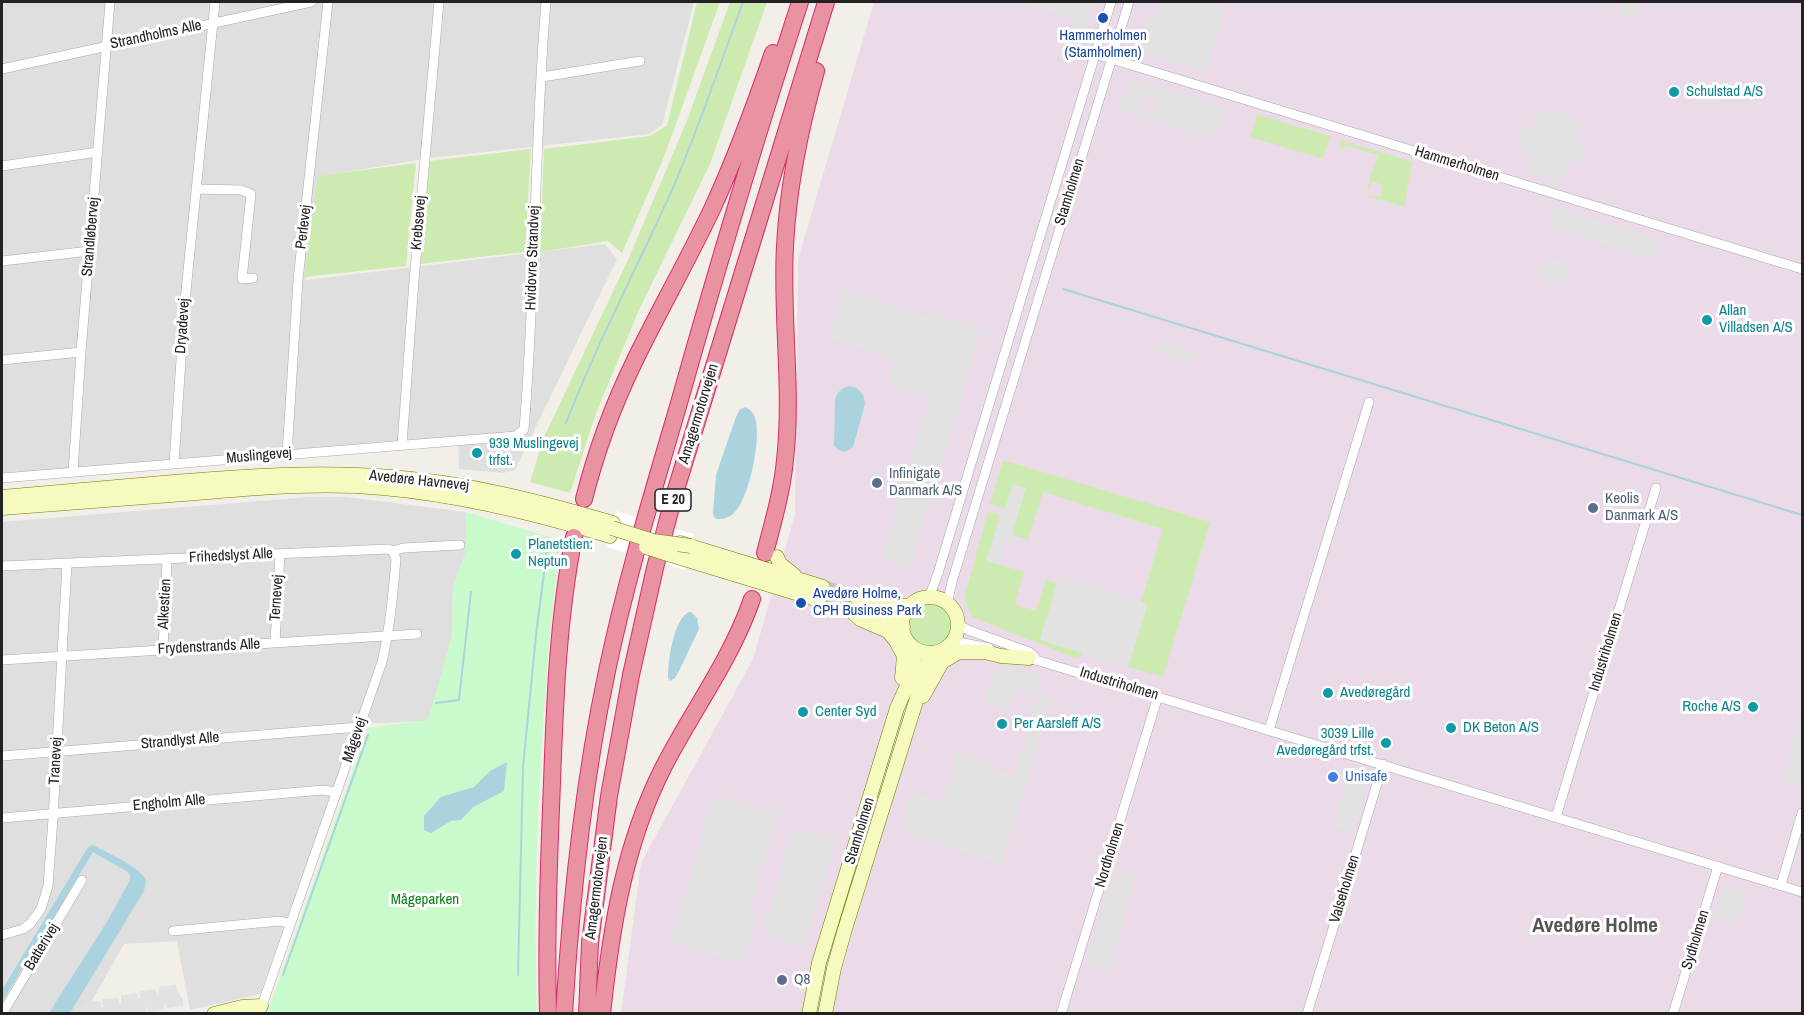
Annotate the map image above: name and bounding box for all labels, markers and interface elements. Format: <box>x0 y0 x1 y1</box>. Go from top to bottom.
marker: Hammerholmen (Stamholmen) <box>1096 11 1110 25</box>
street label: Strandholms Alle <box>109 17 203 53</box>
place label: Hammerholmen (Stamholmen) <box>1059 27 1147 62</box>
place label: Schulstad A/S <box>1686 83 1763 101</box>
marker: Schulstad A/S <box>1667 85 1681 99</box>
street label: Hammerholmen <box>1413 143 1501 185</box>
street label: Stamholmen <box>1051 156 1089 228</box>
street label: Krebsevej <box>408 195 430 251</box>
street label: Strandløbervej <box>79 197 103 277</box>
street label: Perlevej <box>292 204 316 250</box>
street label: Hvidovre Strandvej <box>522 205 544 311</box>
street label: Dryadevej <box>172 298 194 354</box>
place label: Allan Villadsen A/S <box>1719 302 1793 337</box>
marker: Allan Villadsen A/S <box>1700 313 1714 327</box>
street label: Amagermotorvejen <box>675 362 723 466</box>
place label: 939 Muslingevej trfst. <box>489 435 579 470</box>
street label: Muslingevej <box>226 444 292 468</box>
marker: 939 Muslingevej trfst. <box>470 446 484 460</box>
place label: Infinigate Danmark A/S <box>889 465 962 500</box>
street label: Avedøre Havnevej <box>368 467 470 495</box>
marker: Infinigate Danmark A/S <box>870 476 884 490</box>
road number: E 20 <box>655 489 691 511</box>
place label: Keolis Danmark A/S <box>1605 490 1678 525</box>
marker: Keolis Danmark A/S <box>1586 501 1600 515</box>
place label: Planetstien: Neptun <box>528 536 593 571</box>
street label: Frihedslyst Alle <box>189 545 273 567</box>
marker: Planetstien: Neptun <box>509 547 523 561</box>
street label: Ternevej <box>266 574 288 622</box>
street label: Alkestien <box>155 578 175 630</box>
place label: Avedøre Holme, CPH Business Park <box>813 585 922 620</box>
marker: Avedøre Holme, CPH Business Park <box>794 596 808 610</box>
street label: Industriholmen <box>1585 610 1627 694</box>
street label: Frydenstrands Alle <box>157 635 261 659</box>
street label: Industriholmen <box>1077 663 1161 705</box>
place label: Avedøregård <box>1340 684 1410 702</box>
marker: Avedøregård <box>1321 686 1335 700</box>
place label: Roche A/S <box>1682 698 1741 716</box>
marker: Roche A/S <box>1746 700 1760 714</box>
place label: Center Syd <box>815 703 877 721</box>
marker: Center Syd <box>796 705 810 719</box>
street label: Mågevej <box>339 715 371 765</box>
place label: Per Aarsleff A/S <box>1014 715 1101 733</box>
marker: Per Aarsleff A/S <box>995 717 1009 731</box>
place label: DK Beton A/S <box>1463 719 1539 737</box>
marker: DK Beton A/S <box>1444 721 1458 735</box>
place label: 3039 Lille Avedøregård trfst. <box>1276 725 1374 760</box>
street label: Strandlyst Alle <box>140 729 220 753</box>
marker: 3039 Lille Avedøregård trfst. <box>1379 736 1393 750</box>
street label: Tranevej <box>46 737 66 785</box>
place label: Unisafe <box>1345 768 1387 786</box>
marker: Unisafe <box>1326 770 1340 784</box>
street label: Engholm Alle <box>132 791 206 815</box>
street label: Stamholmen <box>841 795 879 867</box>
street label: Nordholmen <box>1092 820 1128 890</box>
street label: Amagermotorvejen <box>582 835 612 941</box>
street label: Valseholmen <box>1326 853 1364 925</box>
park label: Mågeparken <box>391 891 459 909</box>
street label: Sydholmen <box>1678 908 1714 972</box>
district label: Avedøre Holme <box>1532 913 1658 939</box>
street label: Batterivej <box>21 920 63 974</box>
place label: Q8 <box>794 971 810 989</box>
marker: Q8 <box>775 973 789 987</box>

